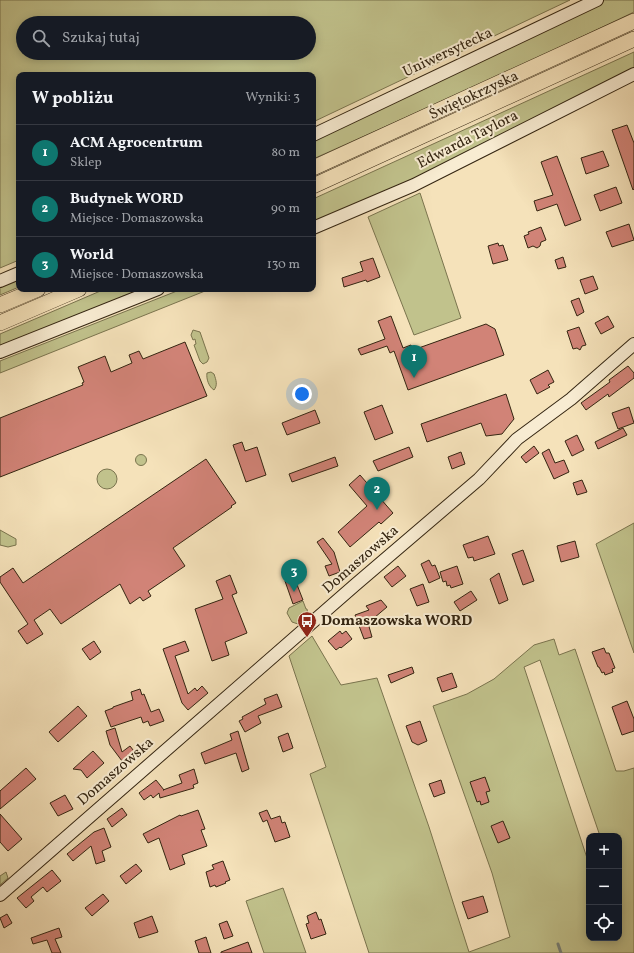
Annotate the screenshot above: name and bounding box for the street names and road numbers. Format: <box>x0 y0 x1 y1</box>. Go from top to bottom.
street label: Uniwersytecka <box>400 23 496 83</box>
street label: Świętokrzyska <box>426 66 522 126</box>
street label: Edwarda Taylora <box>414 106 522 174</box>
street label: Domaszowska <box>318 521 404 599</box>
street label: Domaszowska <box>73 733 159 811</box>

